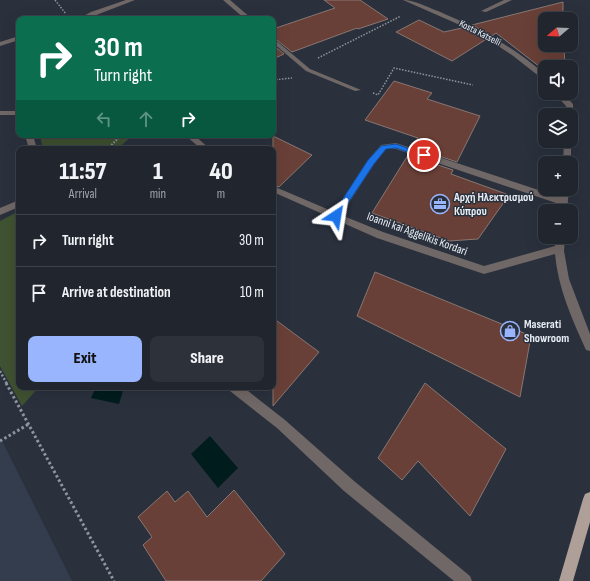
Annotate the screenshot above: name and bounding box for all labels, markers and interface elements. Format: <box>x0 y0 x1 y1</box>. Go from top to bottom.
north arrow <box>538 12 578 52</box>
map controls <box>538 12 578 244</box>
street label: Kosta Katselli <box>457 17 503 49</box>
text: 30 m <box>94 31 143 64</box>
icon: right <box>28 32 80 84</box>
button: sound <box>538 60 578 100</box>
text: Turn right <box>94 65 152 86</box>
icon: left <box>93 108 115 130</box>
icon: ahead <box>135 108 157 130</box>
icon: right <box>177 108 199 130</box>
button: layers <box>538 108 578 148</box>
pin <box>407 138 441 172</box>
icon: arrive <box>413 144 435 166</box>
button: + <box>538 156 578 196</box>
text: 11:57 <box>59 157 106 186</box>
text: 1 <box>153 157 163 186</box>
text: 40 <box>209 157 233 186</box>
text: Arrival <box>69 186 97 202</box>
text: min <box>150 186 166 202</box>
text: m <box>217 186 225 202</box>
place label: Αρχή Ηλεκτρισμού Κύπρου <box>453 190 534 219</box>
office icon: Αρχή Ηλεκτρισμού Κύπρου <box>429 193 451 215</box>
position arrow <box>315 195 357 237</box>
button: − <box>538 204 578 244</box>
street label: Ioanni kai Aggelikis Kordari <box>365 209 469 259</box>
icon: right <box>28 230 50 252</box>
text: Turn right <box>62 231 114 250</box>
text: 30 m <box>239 231 264 250</box>
icon: arrive <box>28 282 50 304</box>
text: Arrive at destination <box>62 283 171 302</box>
text: 10 m <box>240 283 264 302</box>
place label: Maserati Showroom <box>524 317 569 346</box>
shop icon: Maserati Showroom <box>499 320 521 342</box>
button: Exit <box>28 336 142 382</box>
button: Share <box>150 336 264 382</box>

